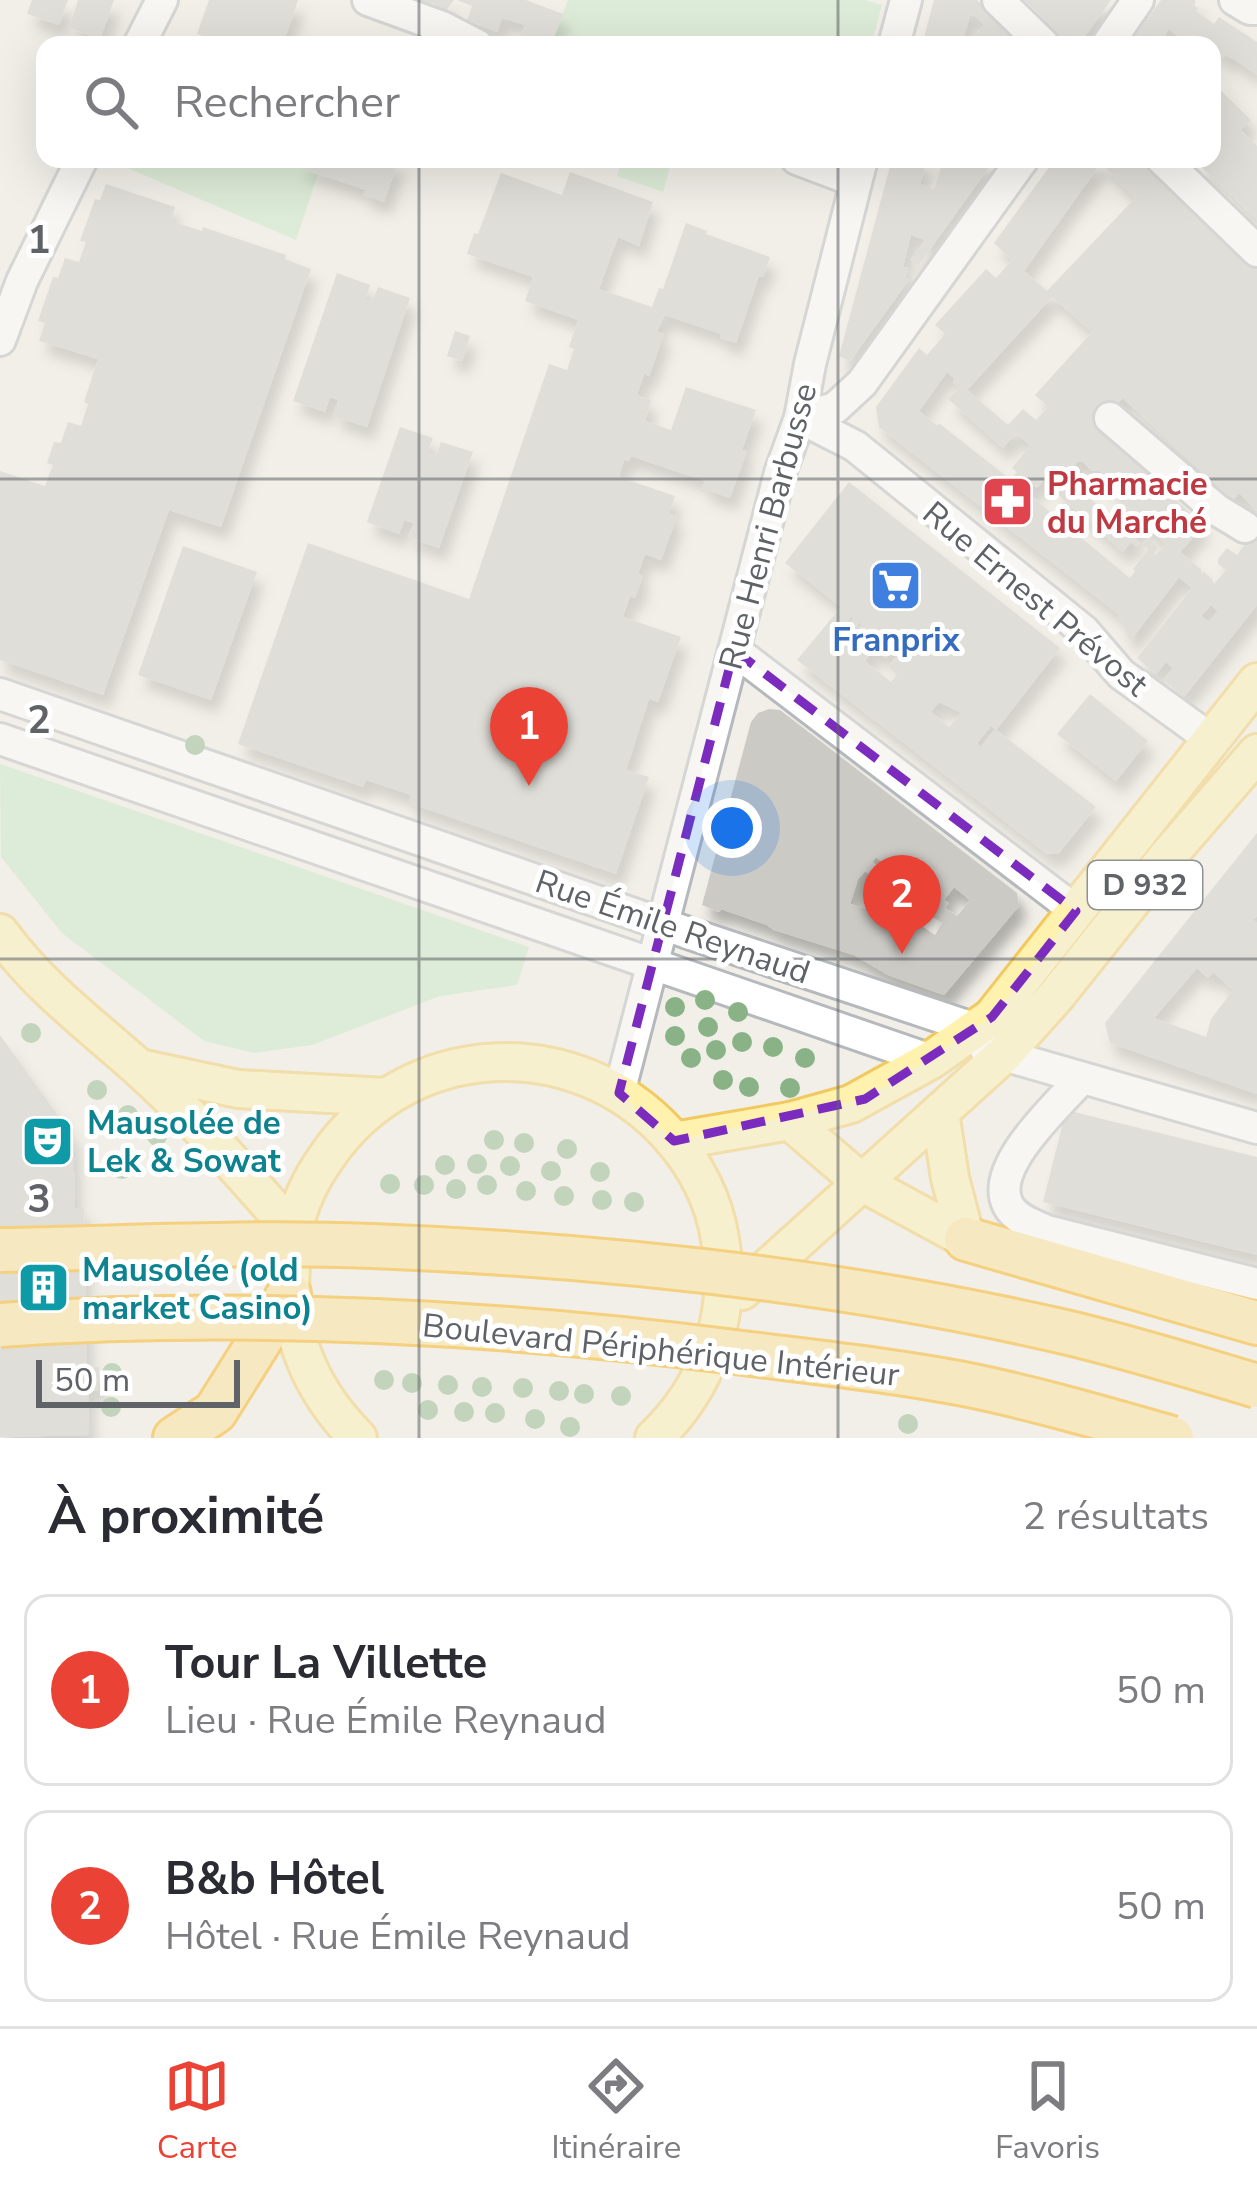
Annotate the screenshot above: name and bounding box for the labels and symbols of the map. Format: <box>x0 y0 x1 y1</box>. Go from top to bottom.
text: 1 <box>27 214 51 267</box>
street label: Rue Henri Barbusse <box>709 378 828 675</box>
place label: Pharmacie du Marché <box>1047 462 1208 545</box>
pharmacy icon: Pharmacie du Marché <box>980 474 1036 530</box>
street label: Rue Ernest Prévost <box>913 491 1158 707</box>
supermarket icon: Franprix <box>868 557 924 613</box>
place label: Franprix <box>832 618 961 663</box>
pin: 1 <box>490 687 568 786</box>
text: 2 <box>27 694 51 747</box>
your location <box>702 798 762 858</box>
pin: 2 <box>863 855 941 954</box>
street label: Rue Émile Reynaud <box>529 859 816 995</box>
road number: D 932 <box>1088 861 1202 909</box>
place label: Mausolée de Lek & Sowat <box>87 1101 281 1184</box>
theatre icon: Mausolée de Lek & Sowat <box>20 1113 76 1169</box>
text: 3 <box>27 1173 51 1226</box>
place label: Mausolée (old market Casino) <box>82 1248 313 1331</box>
building icon: Mausolée (old market Casino) <box>15 1260 71 1316</box>
street label: Boulevard Périphérique Intérieur <box>420 1303 902 1398</box>
scale bar <box>36 1354 240 1407</box>

